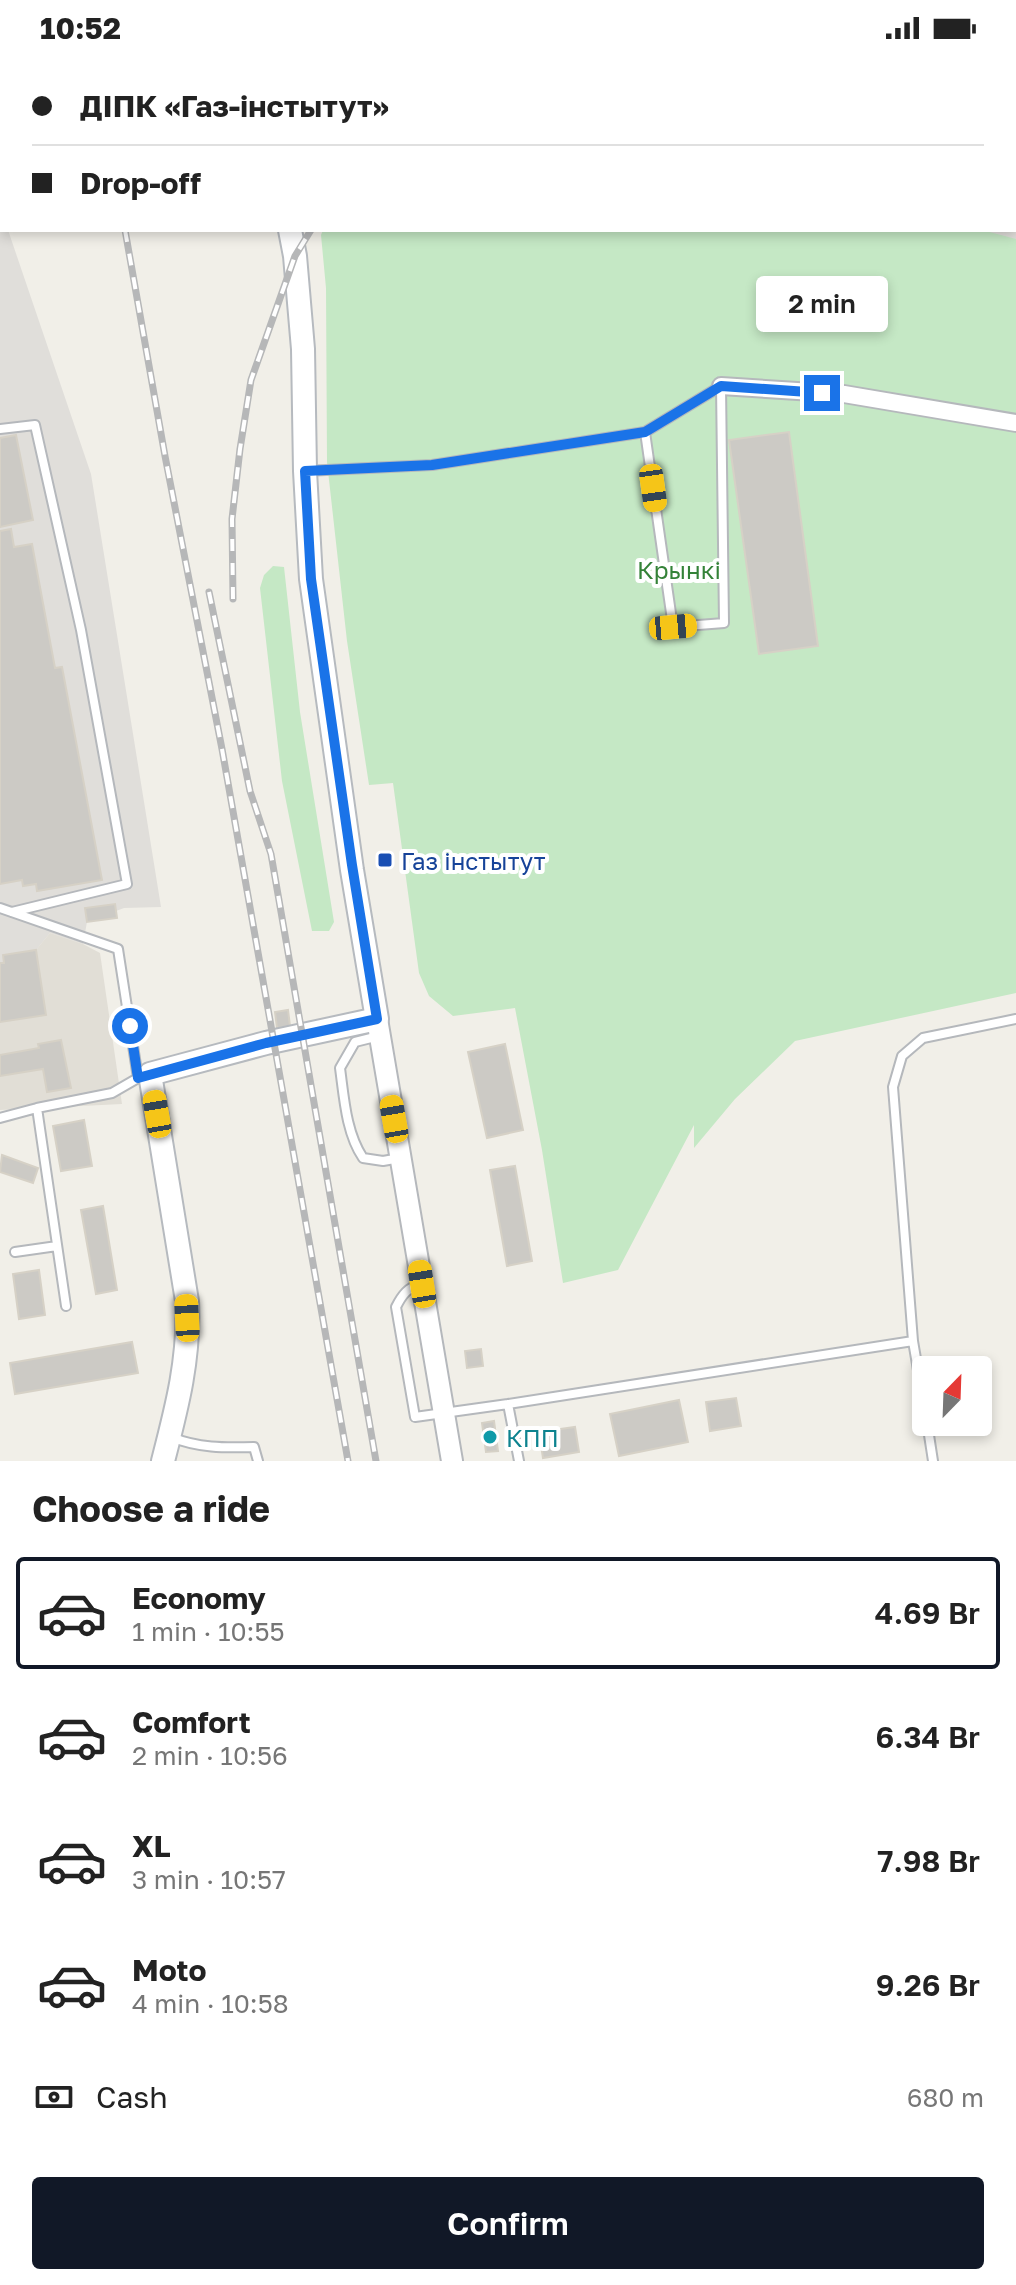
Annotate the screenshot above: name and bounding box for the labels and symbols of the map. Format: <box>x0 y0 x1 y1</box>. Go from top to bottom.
callout: 2 min <box>756 277 888 333</box>
route end <box>804 375 840 411</box>
car <box>638 463 668 513</box>
park label: Крынкі <box>637 555 721 584</box>
car <box>648 613 698 641</box>
place label: Газ інстытут <box>401 846 546 875</box>
marker: Газ інстытут <box>376 851 394 869</box>
route start <box>112 1008 148 1044</box>
car <box>141 1088 173 1140</box>
car <box>378 1093 410 1145</box>
car <box>406 1258 438 1310</box>
car <box>174 1293 200 1343</box>
north arrow <box>912 1356 992 1436</box>
place label: КПП <box>506 1423 559 1452</box>
marker: КПП <box>481 1428 499 1446</box>

